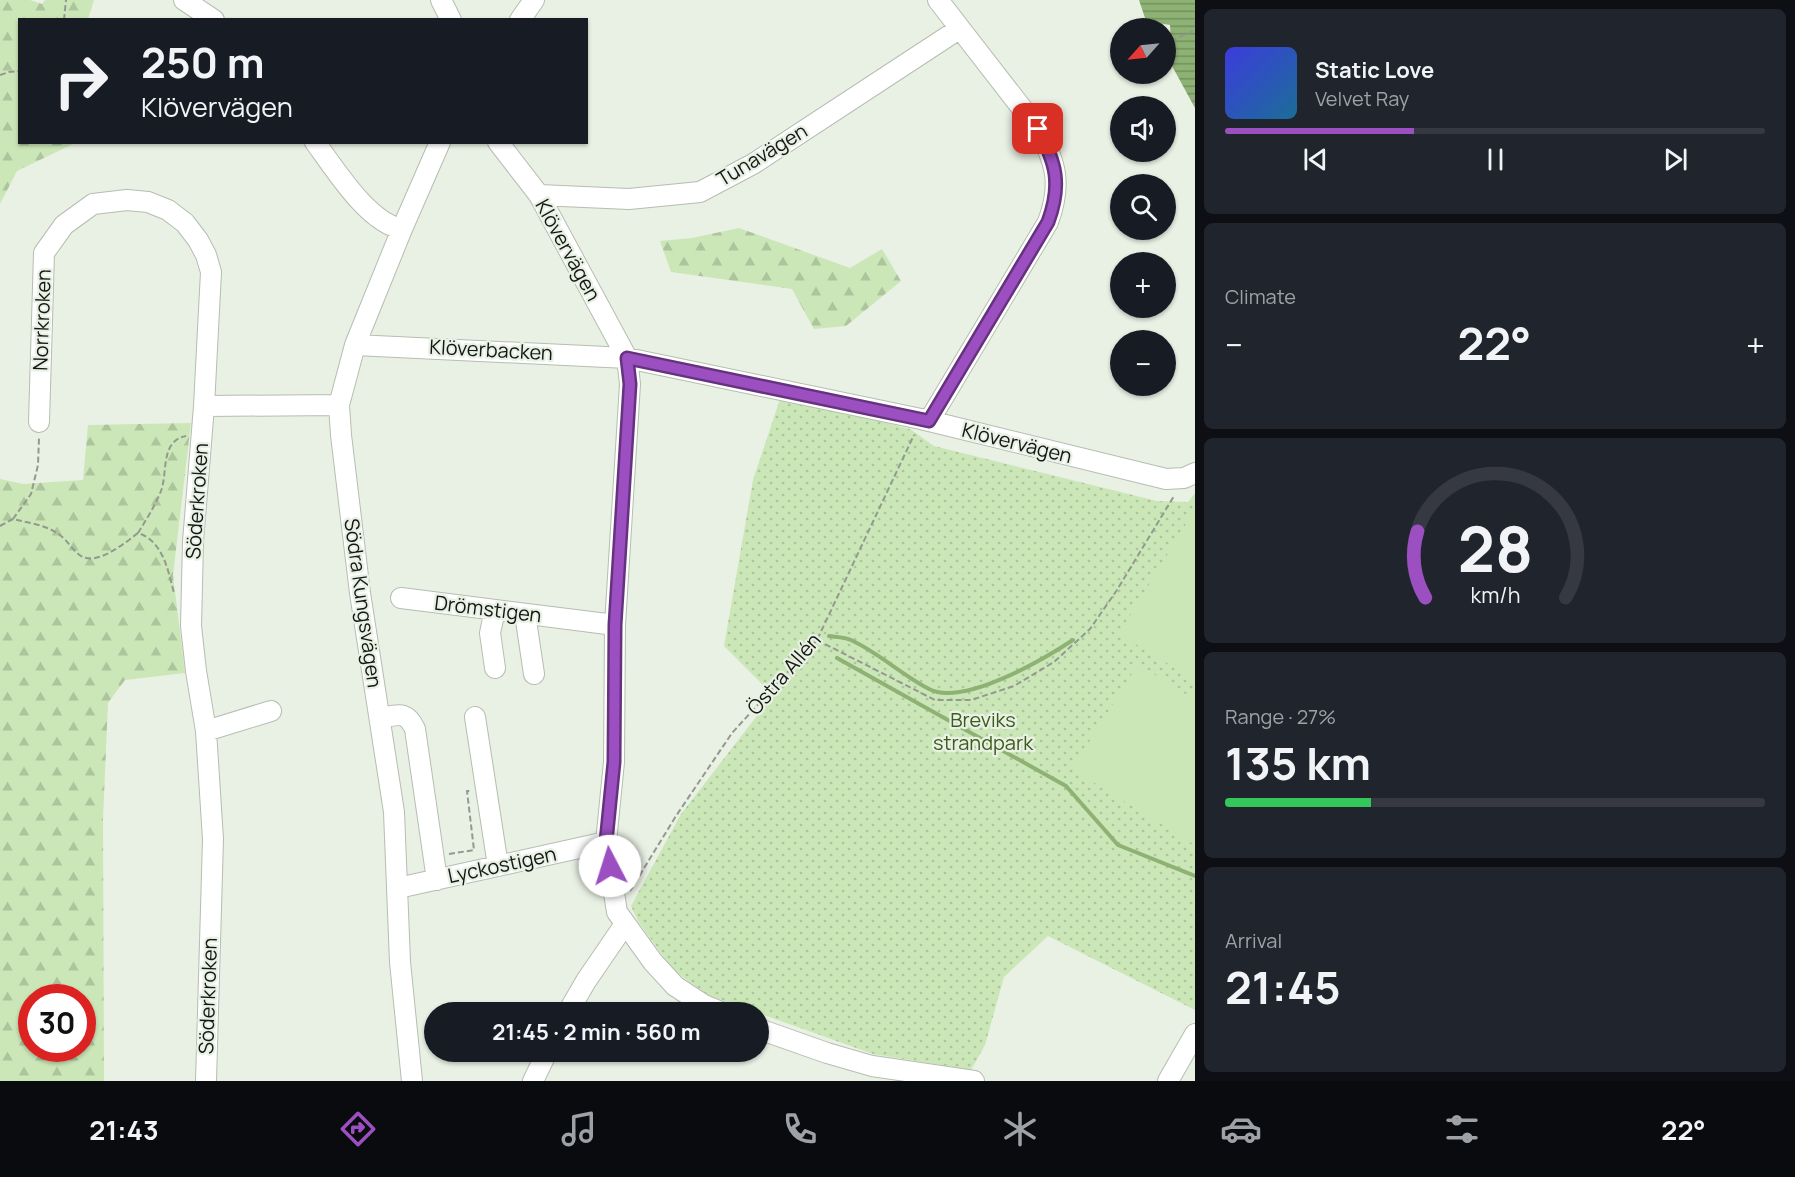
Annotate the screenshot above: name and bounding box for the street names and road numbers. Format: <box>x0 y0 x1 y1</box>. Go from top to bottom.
street label: Tunavägen <box>711 117 812 192</box>
street label: Klövervägen <box>529 194 607 305</box>
street label: Norrkroken <box>26 269 57 371</box>
street label: Klöverbacken <box>429 333 553 366</box>
street label: Klövervägen <box>959 416 1075 469</box>
street label: Söderkroken <box>179 442 214 560</box>
street label: Södra Kungsvägen <box>338 517 389 689</box>
street label: Drömstigen <box>433 589 543 628</box>
street label: Östra Allén <box>741 627 827 720</box>
street label: Lyckostigen <box>445 840 559 889</box>
street label: Söderkroken <box>192 937 223 1055</box>

